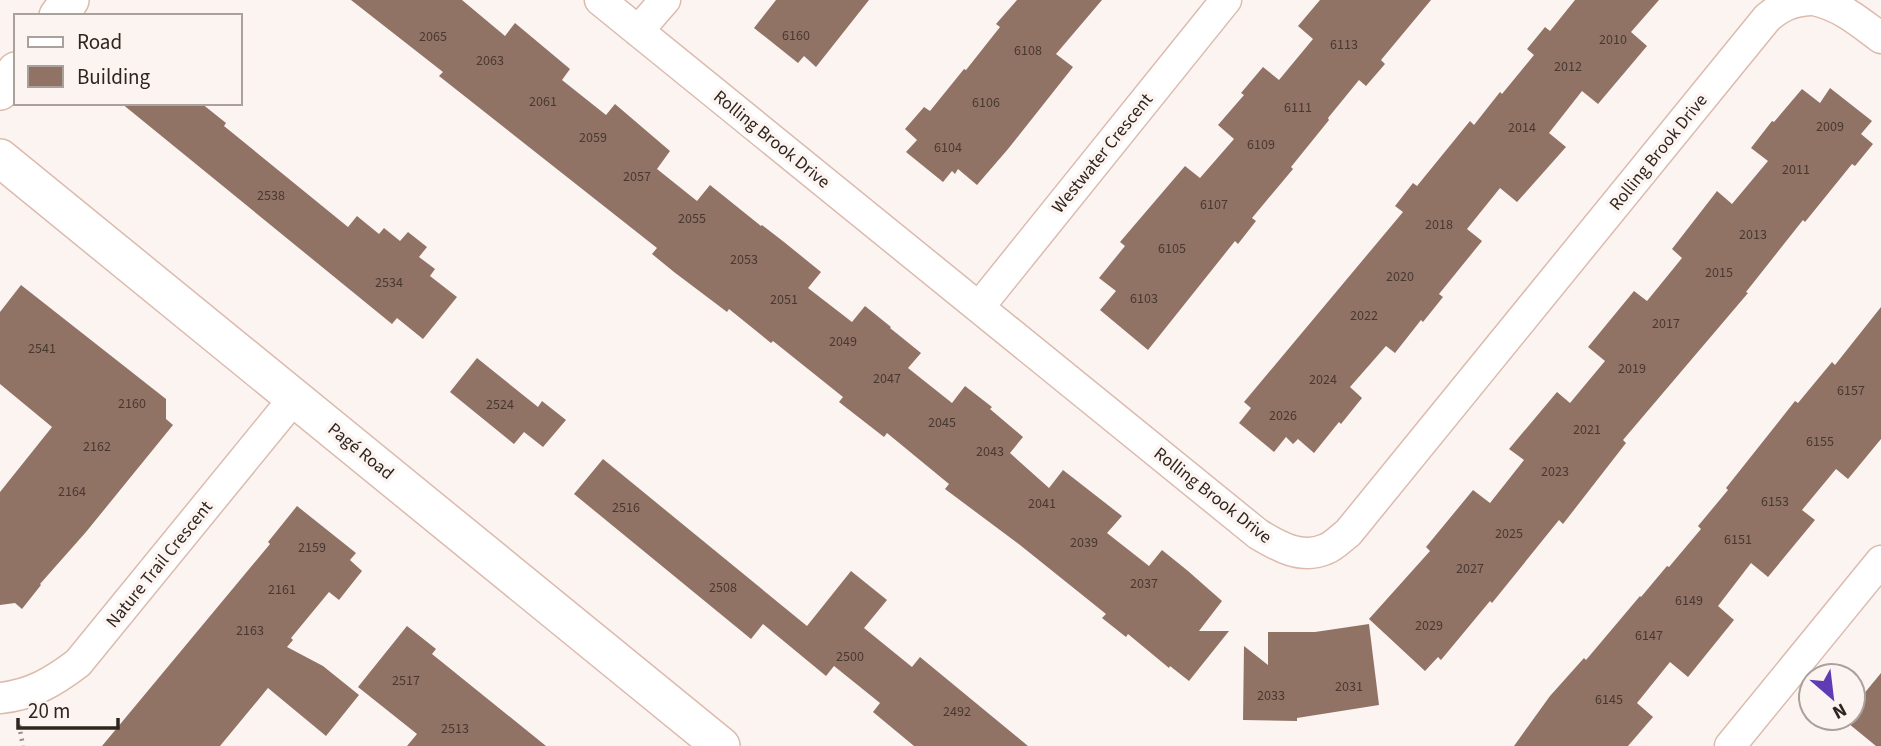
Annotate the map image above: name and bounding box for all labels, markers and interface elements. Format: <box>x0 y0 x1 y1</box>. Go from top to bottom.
legend <box>14 14 242 105</box>
house number: 6160 <box>782 26 810 46</box>
text: Road <box>77 27 122 57</box>
house number: 2065 <box>419 27 447 47</box>
house number: 2010 <box>1599 30 1627 50</box>
house number: 6113 <box>1330 35 1358 55</box>
house number: 6108 <box>1014 41 1042 61</box>
house number: 2063 <box>476 51 504 71</box>
house number: 2012 <box>1554 57 1582 77</box>
text: Building <box>77 62 151 92</box>
street label: Rolling Brook Drive <box>708 84 835 194</box>
street label: Westwater Crescent <box>1046 88 1159 219</box>
street label: Rolling Brook Drive <box>1603 89 1713 216</box>
house number: 2061 <box>529 92 557 112</box>
house number: 6106 <box>972 93 1000 113</box>
house number: 6111 <box>1284 98 1312 118</box>
house number: 2009 <box>1816 117 1844 137</box>
house number: 2014 <box>1508 118 1536 138</box>
house number: 2059 <box>579 128 607 148</box>
house number: 6109 <box>1247 135 1275 155</box>
house number: 6104 <box>934 138 962 158</box>
house number: 2011 <box>1782 160 1810 180</box>
house number: 2057 <box>623 167 651 187</box>
house number: 2538 <box>257 186 285 206</box>
house number: 6107 <box>1200 195 1228 215</box>
house number: 2055 <box>678 209 706 229</box>
house number: 2018 <box>1425 215 1453 235</box>
house number: 2013 <box>1739 225 1767 245</box>
house number: 6105 <box>1158 239 1186 259</box>
house number: 2053 <box>730 250 758 270</box>
house number: 2015 <box>1705 263 1733 283</box>
house number: 2020 <box>1386 267 1414 287</box>
house number: 2534 <box>375 273 403 293</box>
house number: 6103 <box>1130 289 1158 309</box>
house number: 2051 <box>770 290 798 310</box>
house number: 2022 <box>1350 306 1378 326</box>
house number: 2017 <box>1652 314 1680 334</box>
house number: 2049 <box>829 332 857 352</box>
house number: 2541 <box>28 339 56 359</box>
house number: 2019 <box>1618 359 1646 379</box>
house number: 2047 <box>873 369 901 389</box>
house number: 2024 <box>1309 370 1337 390</box>
house number: 6157 <box>1837 381 1865 401</box>
house number: 2160 <box>118 394 146 414</box>
house number: 2524 <box>486 395 514 415</box>
house number: 2026 <box>1269 406 1297 426</box>
house number: 2045 <box>928 413 956 433</box>
street label: Pagé Road <box>322 417 399 486</box>
house number: 2021 <box>1573 420 1601 440</box>
house number: 6155 <box>1806 432 1834 452</box>
house number: 2162 <box>83 437 111 457</box>
street label: Rolling Brook Drive <box>1148 441 1277 549</box>
house number: 2043 <box>976 442 1004 462</box>
house number: 2023 <box>1541 462 1569 482</box>
house number: 2164 <box>58 482 86 502</box>
house number: 6153 <box>1761 492 1789 512</box>
house number: 2041 <box>1028 494 1056 514</box>
street label: Nature Trail Crescent <box>100 496 218 633</box>
house number: 2516 <box>612 498 640 518</box>
house number: 2025 <box>1495 524 1523 544</box>
house number: 6151 <box>1724 530 1752 550</box>
house number: 2039 <box>1070 533 1098 553</box>
house number: 2159 <box>298 538 326 558</box>
house number: 2027 <box>1456 559 1484 579</box>
house number: 2037 <box>1130 574 1158 594</box>
house number: 2508 <box>709 578 737 598</box>
house number: 2161 <box>268 580 296 600</box>
house number: 6149 <box>1675 591 1703 611</box>
house number: 2029 <box>1415 616 1443 636</box>
house number: 2163 <box>236 621 264 641</box>
house number: 6147 <box>1635 626 1663 646</box>
house number: 2500 <box>836 647 864 667</box>
north arrow <box>1797 662 1867 732</box>
house number: 2517 <box>392 671 420 691</box>
house number: 2031 <box>1335 677 1363 697</box>
scale bar <box>18 686 117 730</box>
house number: 2033 <box>1257 686 1285 706</box>
house number: 6145 <box>1595 690 1623 710</box>
text: 20 m <box>28 696 70 726</box>
text: N <box>1827 696 1851 726</box>
house number: 2492 <box>943 702 971 722</box>
house number: 2513 <box>441 719 469 739</box>

